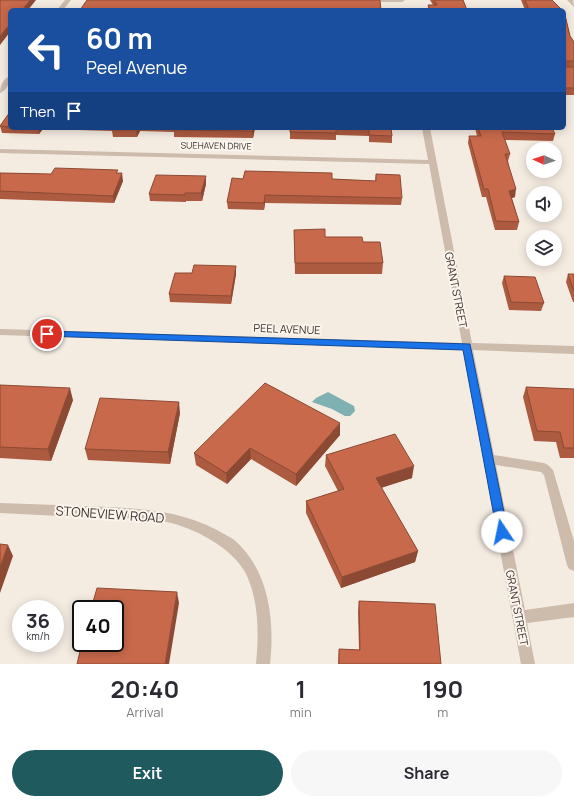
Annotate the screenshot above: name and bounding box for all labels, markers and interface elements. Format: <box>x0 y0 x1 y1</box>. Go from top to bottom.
text: 60 m <box>86 19 153 57</box>
icon: left <box>20 24 72 76</box>
text: Peel Avenue <box>86 55 187 79</box>
icon: arrive <box>63 100 85 122</box>
text: Then <box>20 101 55 122</box>
street label: SUEHAVEN DRIVE <box>180 138 252 153</box>
north arrow <box>526 142 562 178</box>
map controls <box>526 142 562 266</box>
button: sound <box>526 186 562 222</box>
button: layers <box>526 230 562 266</box>
street label: GRANT STREET <box>442 251 471 330</box>
pin <box>30 317 64 351</box>
street label: PEEL AVENUE <box>253 320 321 337</box>
icon: arrive <box>36 323 58 345</box>
street label: STONEVIEW ROAD <box>55 501 165 527</box>
position arrow <box>481 511 523 553</box>
street label: GRANT STREET <box>503 569 532 648</box>
speed limit sign: 40 <box>72 600 124 652</box>
text: 36 <box>26 607 50 634</box>
text: km/h <box>26 629 50 643</box>
text: 20:40 <box>111 672 179 705</box>
text: 1 <box>295 672 306 705</box>
text: 190 <box>422 672 463 705</box>
text: Arrival <box>126 703 163 721</box>
text: min <box>290 703 312 721</box>
text: m <box>437 703 448 721</box>
button: Exit <box>12 750 283 796</box>
button: Share <box>291 750 562 796</box>

